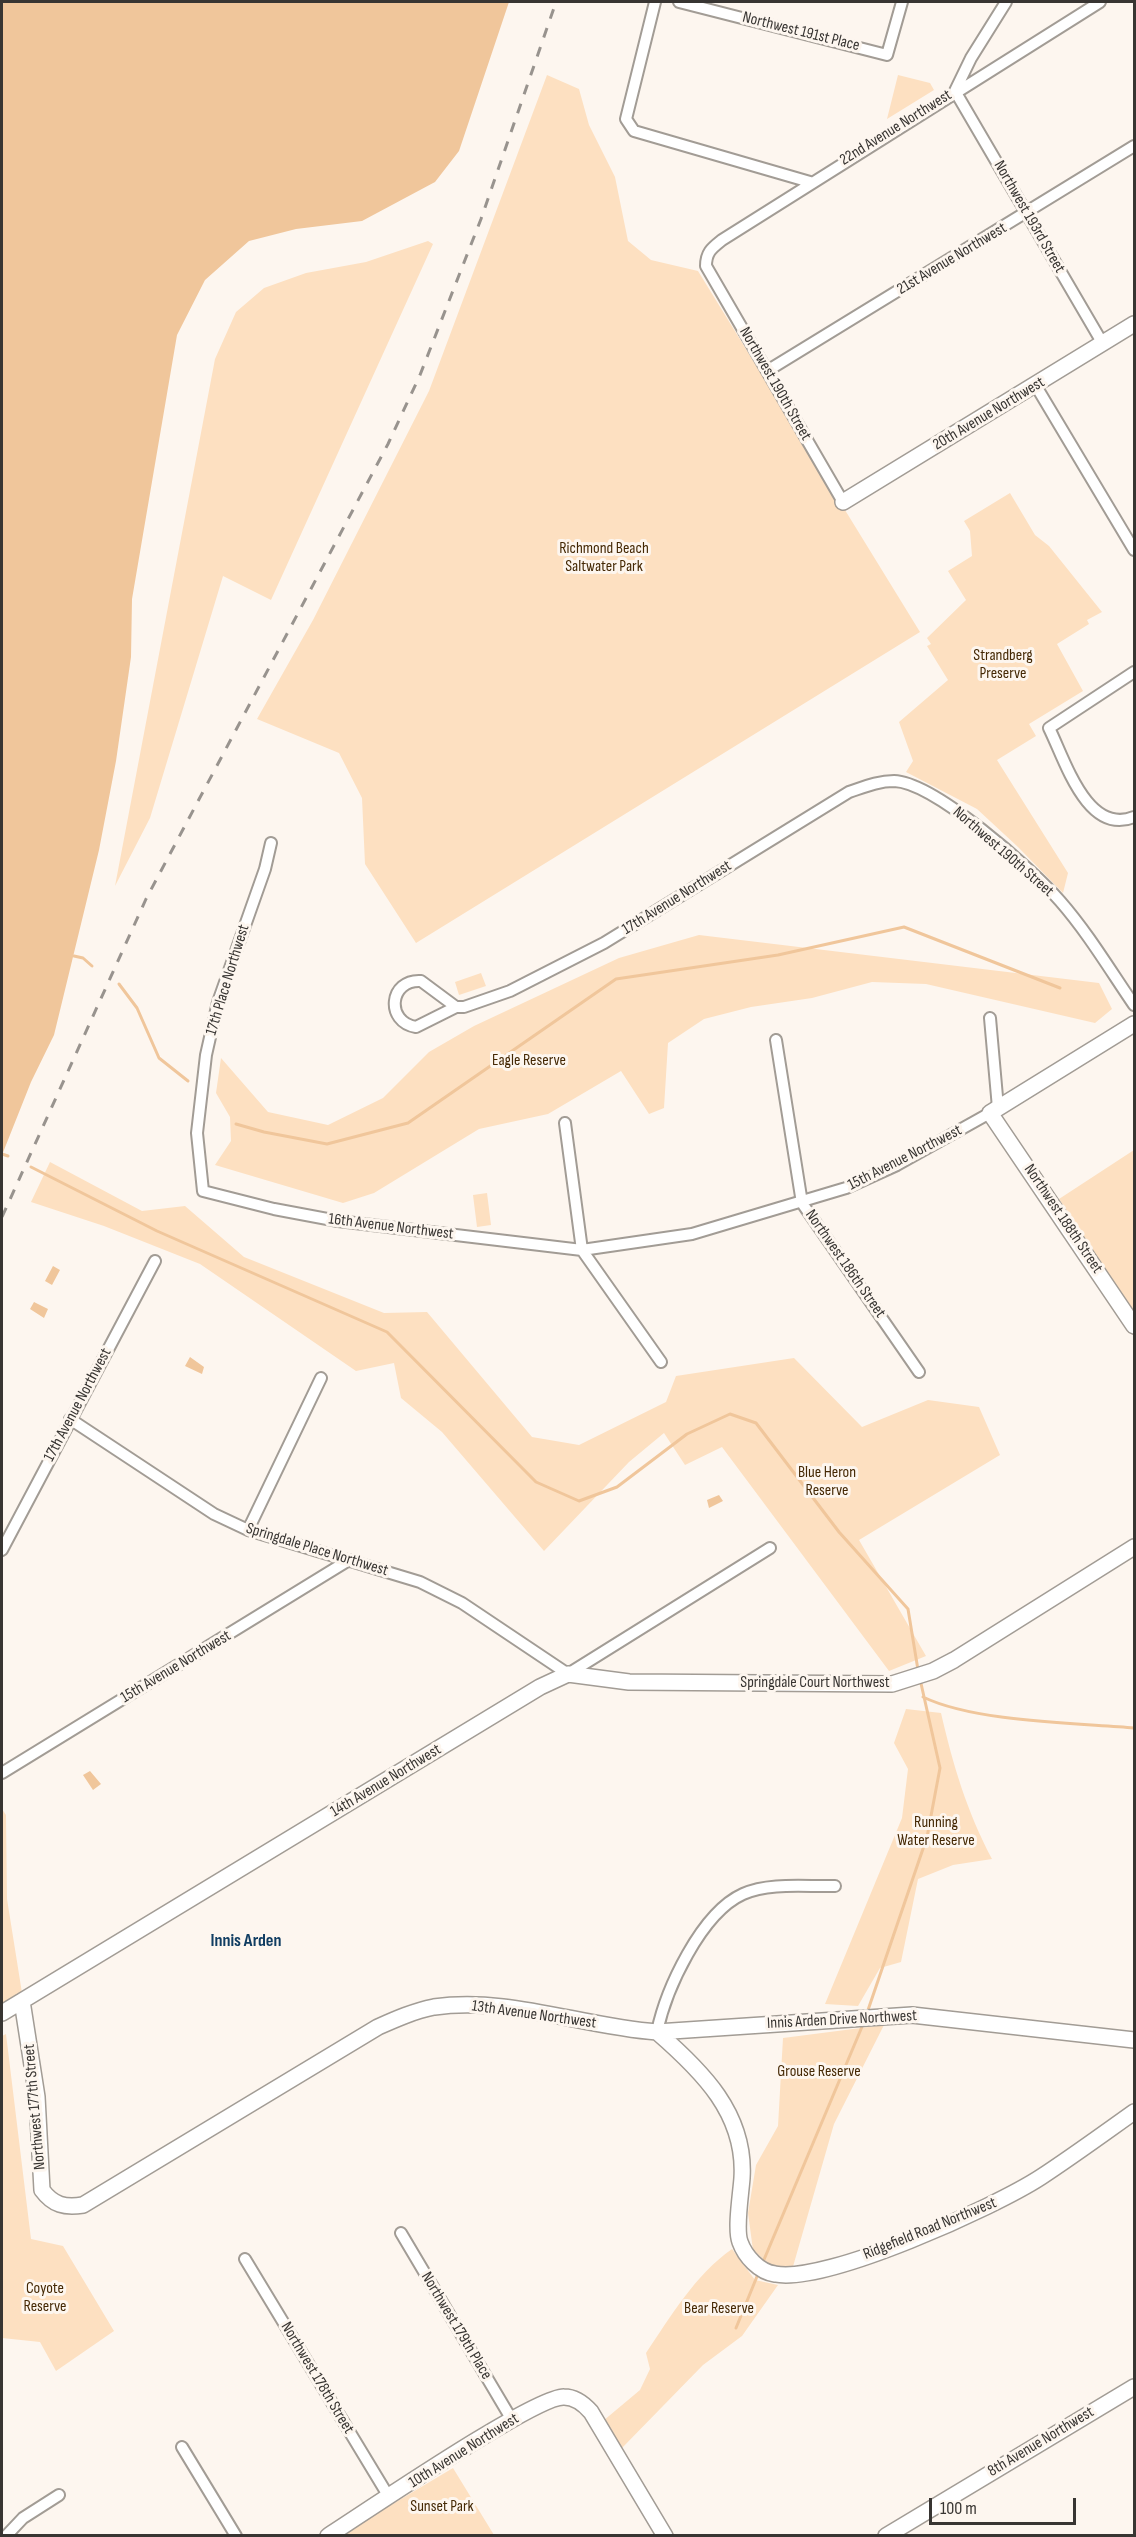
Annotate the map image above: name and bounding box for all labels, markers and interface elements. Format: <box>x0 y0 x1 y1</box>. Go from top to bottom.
street label: Northwest 191st Place <box>740 8 862 56</box>
street label: 22nd Avenue Northwest <box>837 86 955 170</box>
street label: Northwest 193rd Street <box>989 157 1069 277</box>
street label: 21st Avenue Northwest <box>894 219 1010 299</box>
street label: Northwest 190th Street <box>735 324 815 444</box>
street label: 20th Avenue Northwest <box>930 373 1048 455</box>
park label: Richmond Beach Saltwater Park <box>559 539 649 577</box>
park label: Strandberg Preserve <box>973 646 1033 684</box>
street label: Northwest 190th Street <box>949 803 1057 901</box>
street label: 17th Avenue Northwest <box>619 857 735 939</box>
street label: 17th Place Northwest <box>202 922 254 1038</box>
park label: Eagle Reserve <box>492 1051 566 1071</box>
street label: 15th Avenue Northwest <box>845 1121 965 1195</box>
street label: Northwest 188th Street <box>1019 1161 1107 1277</box>
street label: Northwest 186th Street <box>801 1206 889 1322</box>
street label: 16th Avenue Northwest <box>327 1210 455 1244</box>
street label: 17th Avenue Northwest <box>40 1345 116 1465</box>
park label: Blue Heron Reserve <box>798 1463 856 1501</box>
street label: Springdale Place Northwest <box>244 1519 390 1581</box>
street label: 15th Avenue Northwest <box>117 1627 235 1707</box>
street label: Springdale Court Northwest <box>740 1673 890 1693</box>
street label: 14th Avenue Northwest <box>327 1740 445 1822</box>
park label: Running Water Reserve <box>897 1813 975 1851</box>
district label: Innis Arden <box>210 1930 282 1952</box>
street label: 13th Avenue Northwest <box>471 1997 597 2033</box>
street label: Innis Arden Drive Northwest <box>767 2006 917 2034</box>
street label: Northwest 177th Street <box>20 2043 50 2171</box>
park label: Grouse Reserve <box>777 2062 861 2082</box>
street label: Ridgefield Road Northwest <box>861 2194 999 2264</box>
street label: Northwest 179th Place <box>416 2269 496 2383</box>
park label: Coyote Reserve <box>23 2279 67 2317</box>
park label: Bear Reserve <box>684 2299 754 2319</box>
street label: Northwest 178th Street <box>276 2319 358 2437</box>
street label: 8th Avenue Northwest <box>985 2403 1097 2481</box>
street label: 10th Avenue Northwest <box>406 2409 522 2493</box>
scale bar <box>932 2486 1079 2524</box>
park label: Sunset Park <box>410 2497 474 2517</box>
text: 100 m <box>940 2498 977 2519</box>

